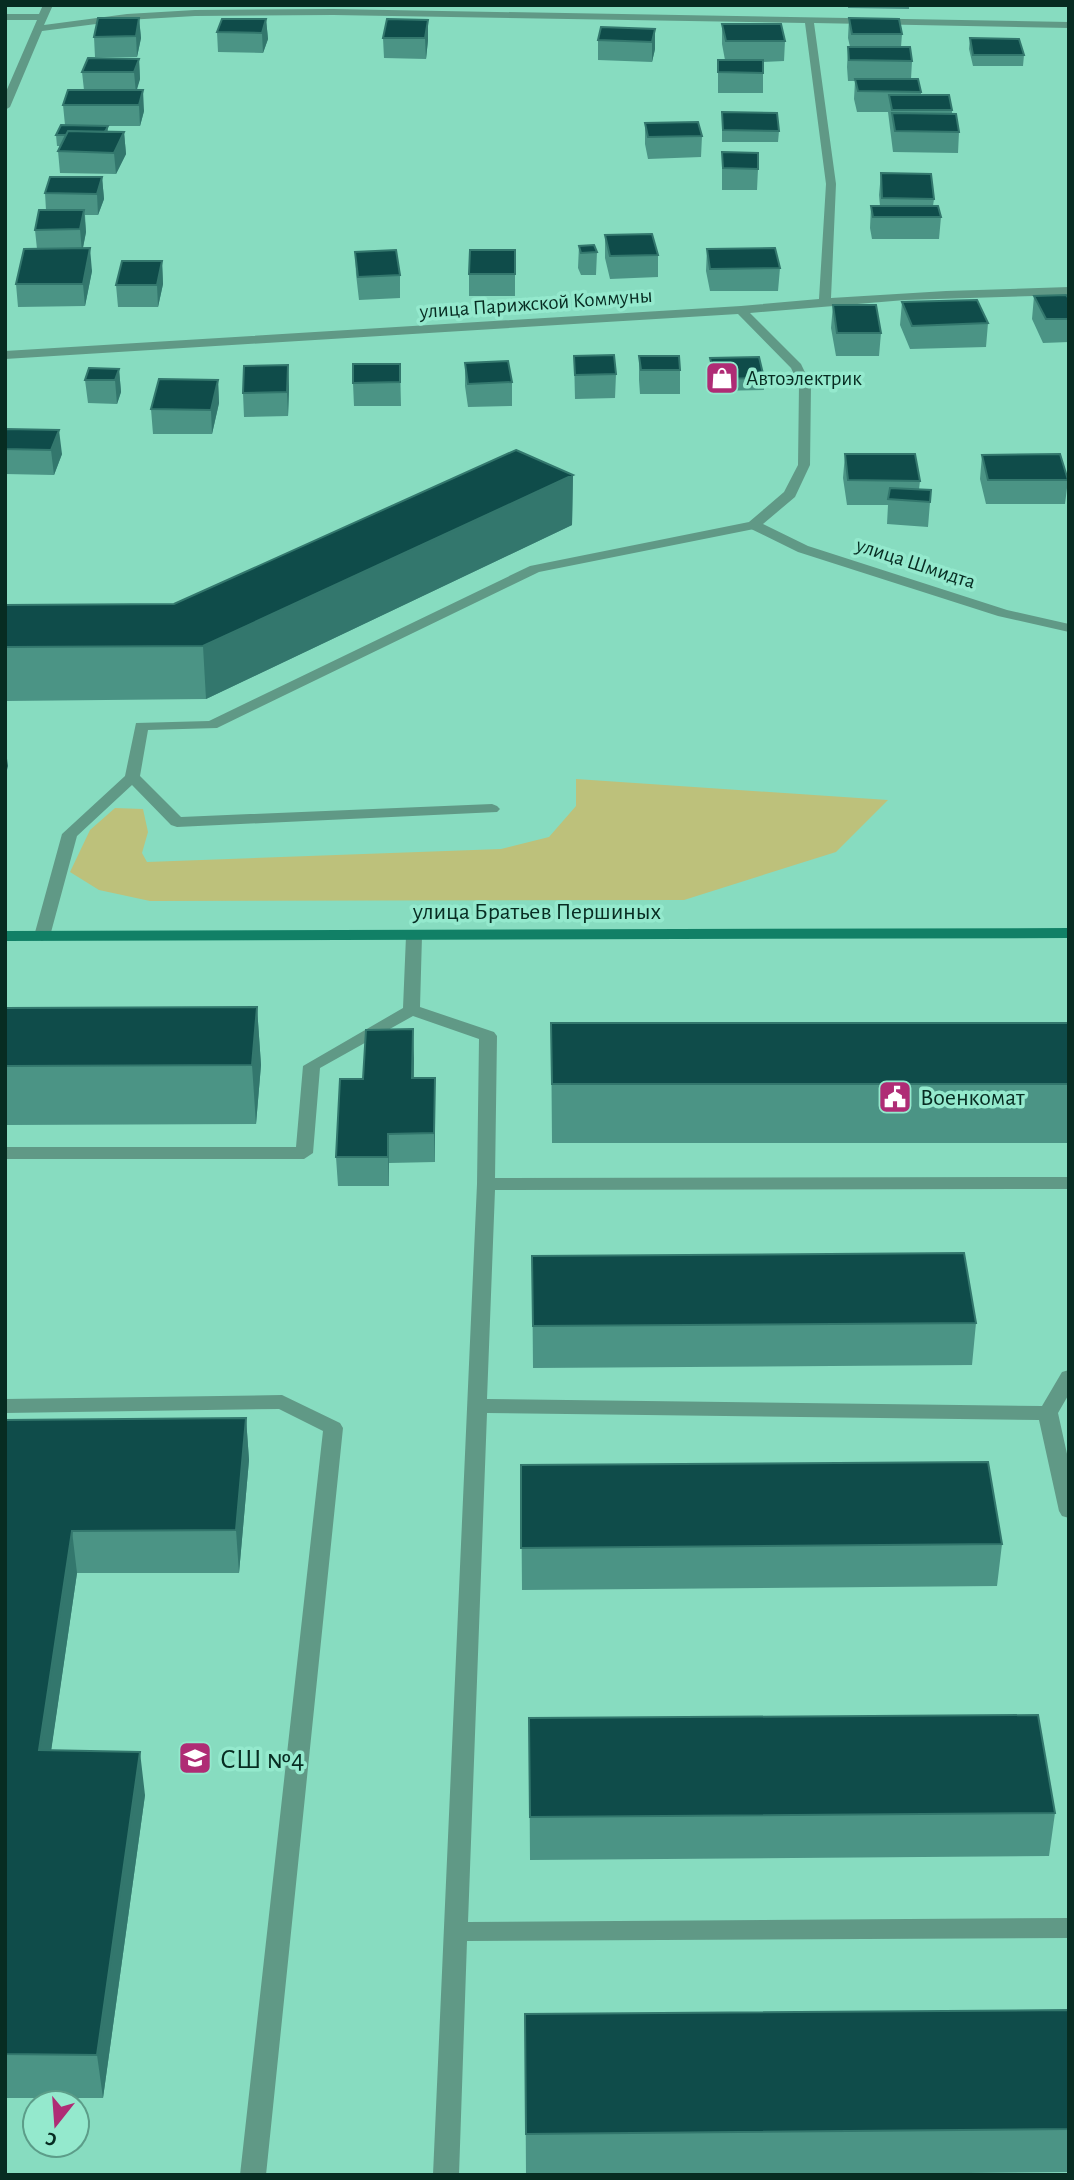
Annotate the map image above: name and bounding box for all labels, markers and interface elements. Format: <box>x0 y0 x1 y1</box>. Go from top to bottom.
street label: улица Парижской Коммуны <box>418 285 653 322</box>
shop icon: Автоэлектрик <box>703 359 741 397</box>
place label: Автоэлектрик <box>746 368 862 389</box>
street label: улица Шмидта <box>853 534 979 593</box>
street label: улица Братьев Першиных <box>412 900 662 924</box>
public building icon: Военкомат <box>876 1078 914 1116</box>
place label: Военкомат <box>920 1086 1025 1110</box>
school or university icon: СШ №4 <box>176 1739 214 1777</box>
place label: СШ №4 <box>220 1746 304 1774</box>
north arrow <box>21 2089 91 2159</box>
text: С <box>44 2128 59 2149</box>

